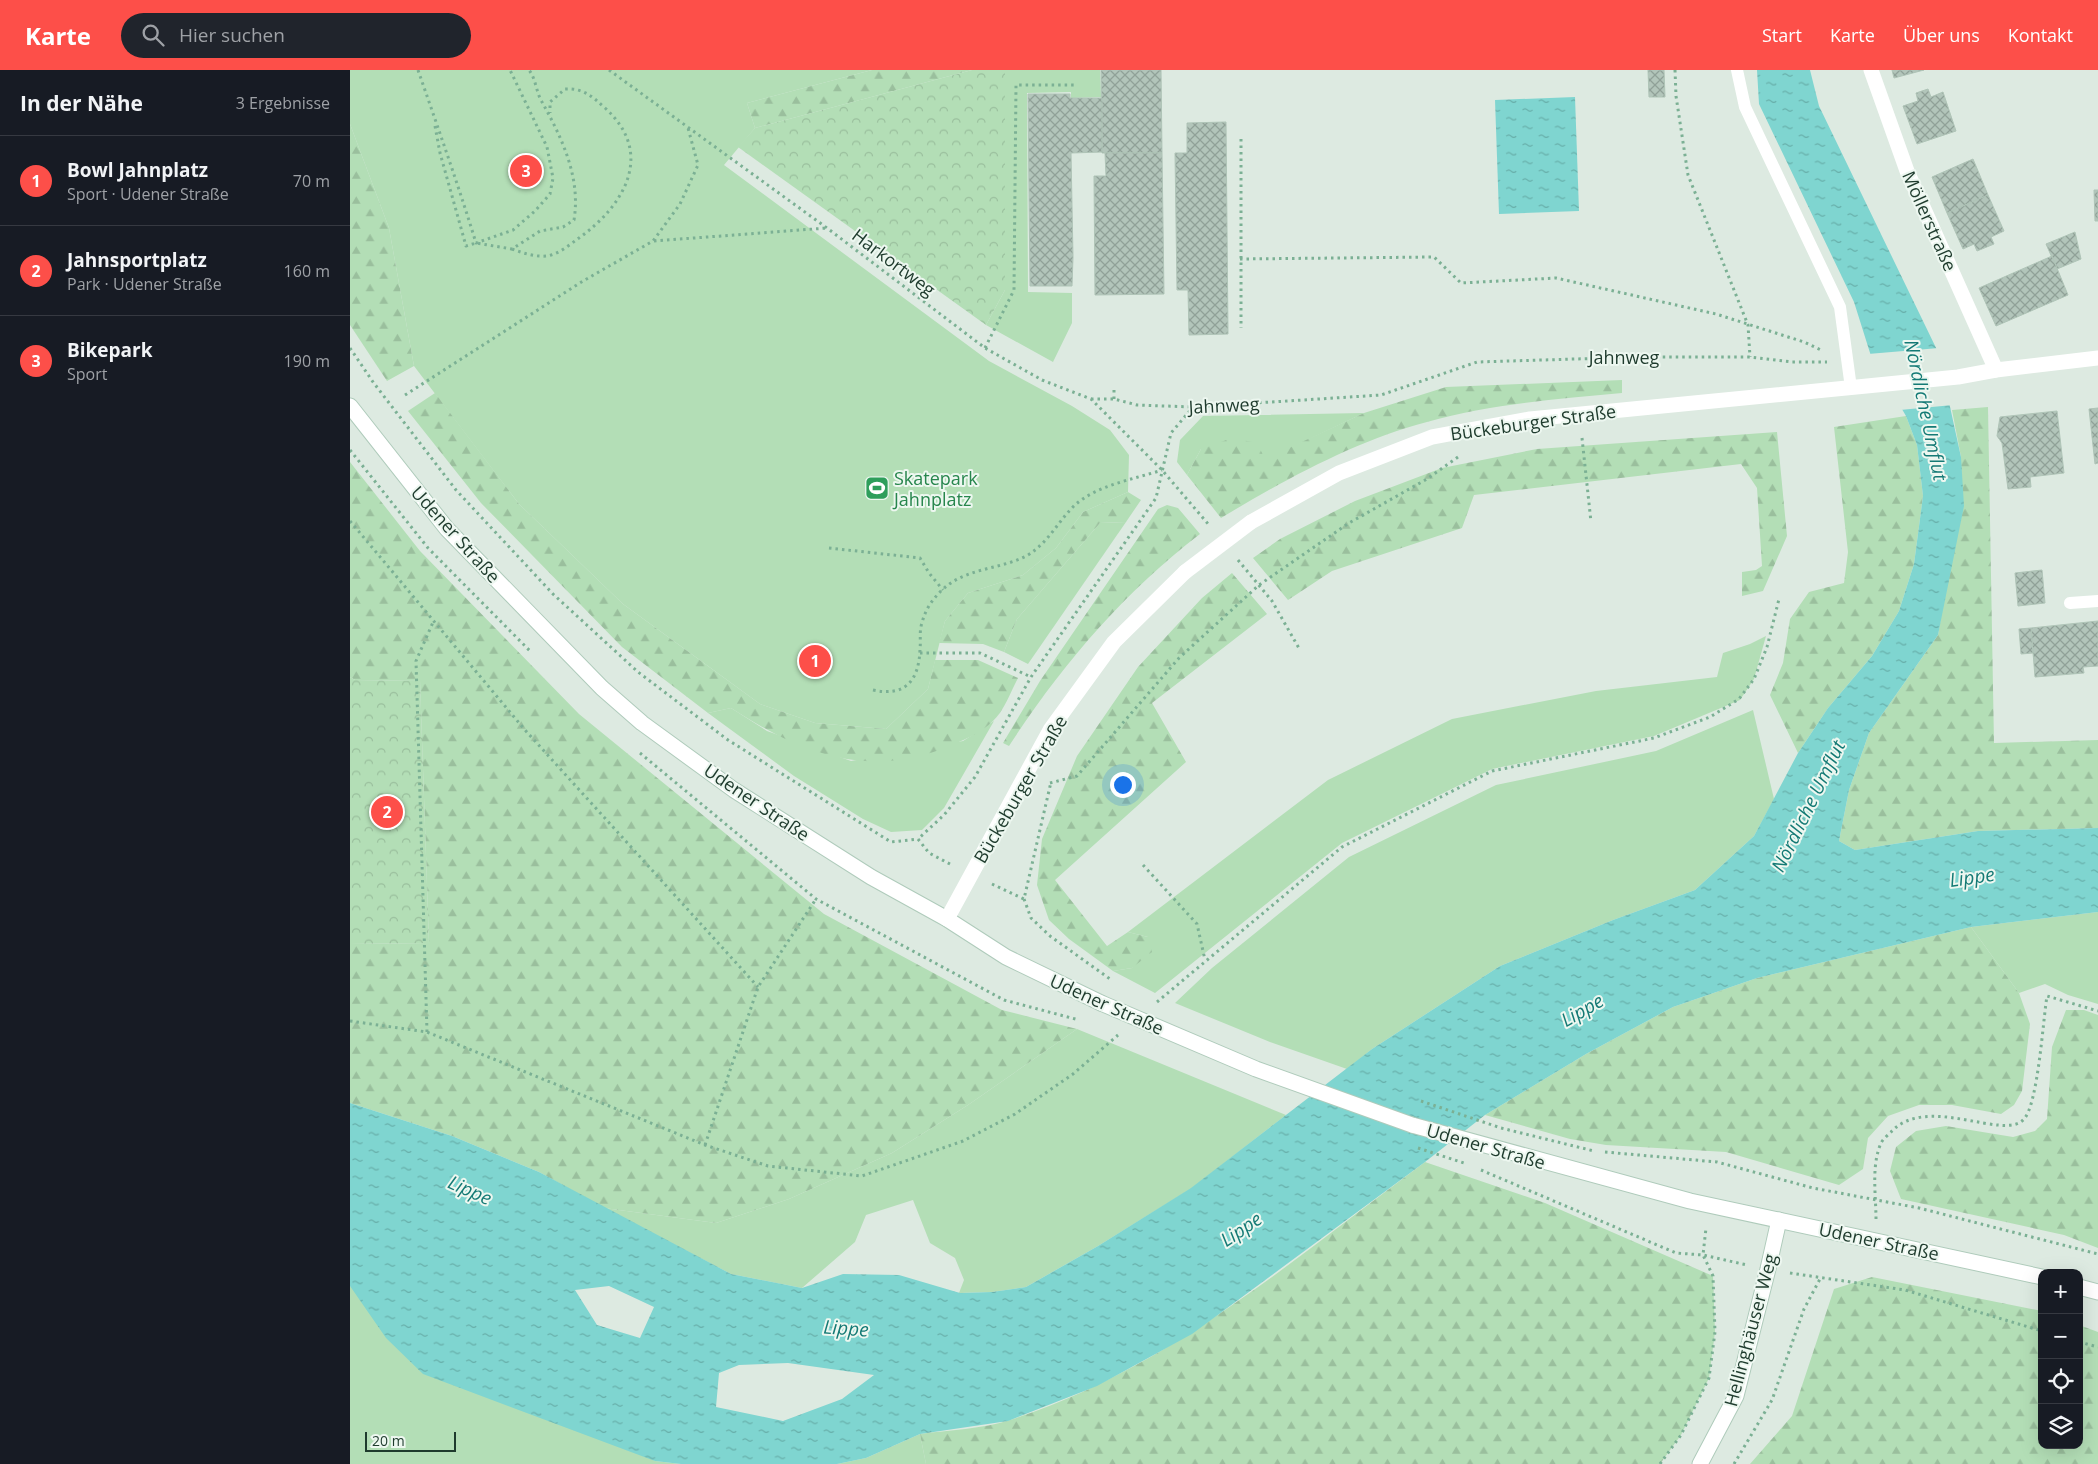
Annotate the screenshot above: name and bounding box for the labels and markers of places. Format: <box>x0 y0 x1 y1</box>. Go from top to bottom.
pin: 3 <box>510 152 542 190</box>
place label: Skatepark Jahnplatz <box>892 466 978 511</box>
sports icon: Skatepark Jahnplatz <box>864 475 890 501</box>
pin: 1 <box>799 642 831 680</box>
pin: 2 <box>371 793 403 831</box>

